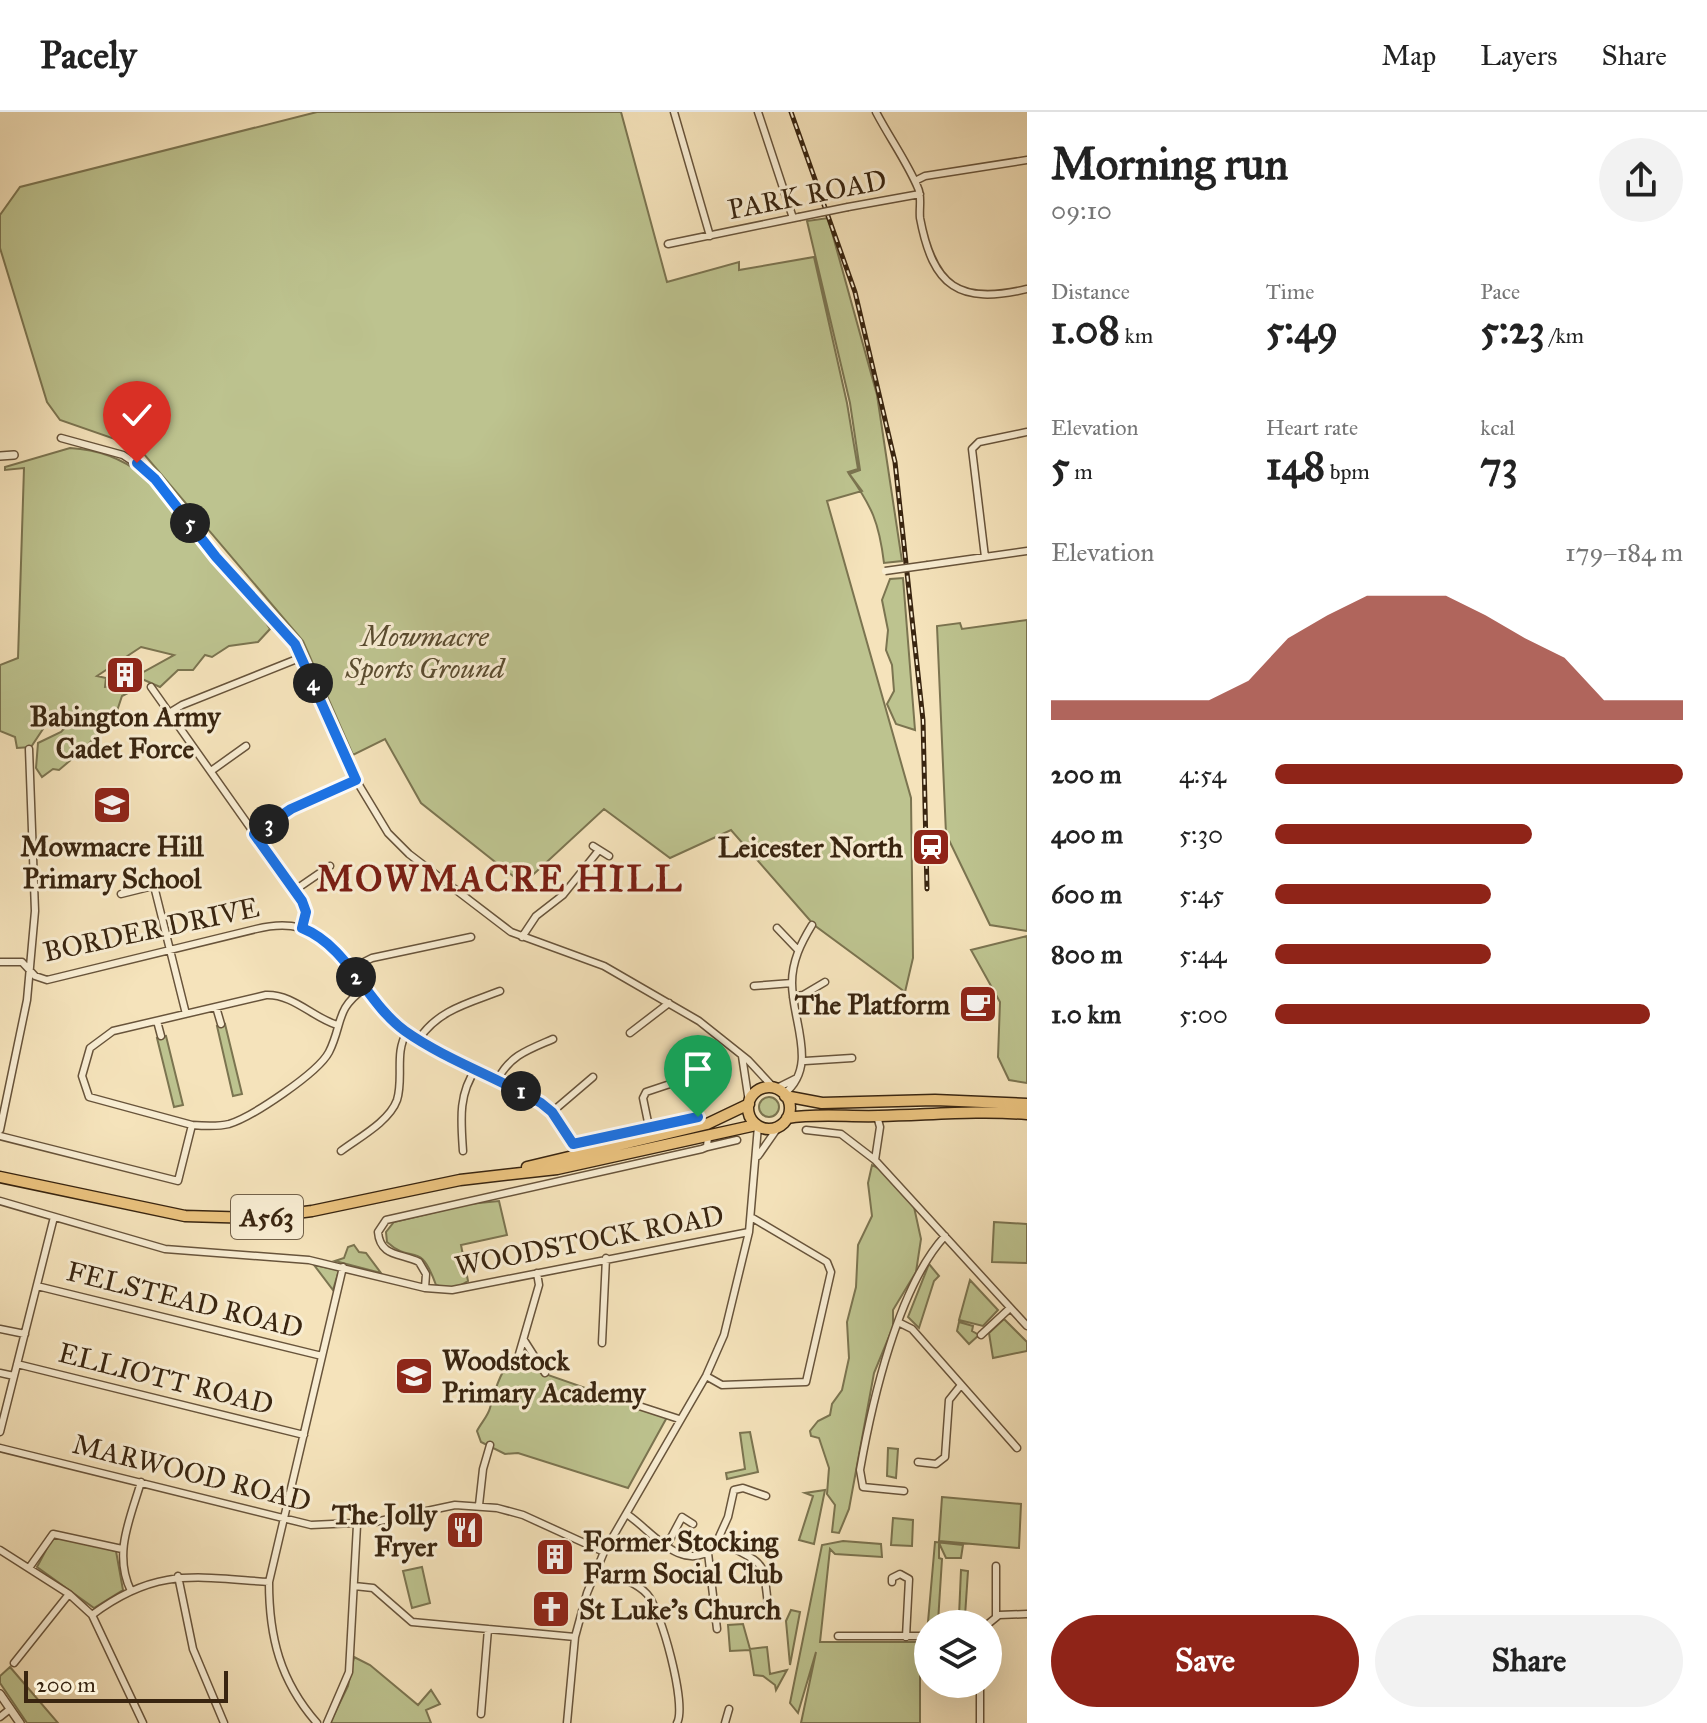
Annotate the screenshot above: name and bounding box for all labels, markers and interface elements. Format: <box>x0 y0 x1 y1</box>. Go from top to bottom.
text: Pacely <box>40 32 136 78</box>
text: Map <box>1381 38 1436 73</box>
text: Layers <box>1480 38 1558 73</box>
text: Share <box>1602 38 1667 73</box>
text: Morning run <box>1051 137 1288 191</box>
button: share <box>1599 138 1683 222</box>
street label: PARK ROAD <box>725 162 889 227</box>
text: 09:10 <box>1051 194 1112 226</box>
text: Distance <box>1051 278 1130 305</box>
text: Time <box>1266 278 1314 305</box>
text: Pace <box>1480 278 1520 305</box>
text: 1.08 <box>1051 305 1120 354</box>
text: 5:49 <box>1266 305 1338 354</box>
text: 5:23 <box>1480 305 1545 354</box>
text: km <box>1120 322 1153 349</box>
text: /km <box>1545 322 1584 349</box>
pin <box>103 381 171 463</box>
icon: check <box>115 393 159 437</box>
text: Elevation <box>1051 414 1138 441</box>
text: Heart rate <box>1266 414 1358 441</box>
text: kcal <box>1480 414 1515 441</box>
text: 5 <box>1051 441 1070 490</box>
text: 148 <box>1266 441 1325 490</box>
text: 73 <box>1480 441 1518 490</box>
text: m <box>1070 458 1093 485</box>
text: bpm <box>1325 458 1370 485</box>
pin: 5 <box>170 503 210 543</box>
text: 5 <box>185 509 195 536</box>
text: Elevation <box>1051 536 1154 568</box>
text: 179–184 m <box>1565 536 1683 568</box>
park label: Mowmacre Sports Ground <box>345 619 507 686</box>
building icon: Babington Army Cadet Force <box>104 654 146 696</box>
pin: 4 <box>293 663 333 703</box>
text: 4 <box>307 669 319 696</box>
place label: Babington Army Cadet Force <box>30 699 221 766</box>
text: 200 m <box>1051 758 1122 790</box>
text: 4:54 <box>1179 758 1226 790</box>
school or university icon: Mowmacre Hill Primary School <box>91 784 133 826</box>
pin: 3 <box>249 804 289 844</box>
text: 3 <box>265 810 273 837</box>
text: 400 m <box>1051 818 1123 850</box>
text: 5:30 <box>1179 818 1223 850</box>
station icon: Leicester North <box>910 826 952 868</box>
place label: Mowmacre Hill Primary School <box>20 829 204 896</box>
place label: Leicester North <box>718 830 903 865</box>
district label: MOWMACRE HILL <box>316 857 684 901</box>
text: 600 m <box>1051 878 1122 910</box>
text: 5:45 <box>1179 878 1224 910</box>
street label: BORDER DRIVE <box>40 890 262 969</box>
text: 800 m <box>1051 938 1123 970</box>
text: 5:44 <box>1179 938 1227 970</box>
pin: 2 <box>336 957 376 997</box>
text: 2 <box>351 963 361 990</box>
cafe icon: The Platform <box>957 983 999 1025</box>
place label: The Platform <box>795 987 950 1022</box>
text: 1.0 km <box>1051 998 1121 1030</box>
text: 5:00 <box>1179 998 1228 1030</box>
pin <box>664 1035 732 1117</box>
icon: arrive <box>676 1047 720 1091</box>
pin: 1 <box>501 1071 541 1111</box>
text: 1 <box>517 1077 525 1104</box>
road number: A563 <box>231 1195 303 1239</box>
street label: WOODSTOCK ROAD <box>452 1197 727 1284</box>
street label: FELSTEAD ROAD <box>63 1253 307 1346</box>
street label: ELLIOTT ROAD <box>55 1335 277 1422</box>
place label: Woodstock Primary Academy <box>442 1343 646 1410</box>
school or university icon: Woodstock Primary Academy <box>393 1355 435 1397</box>
street label: MARWOOD ROAD <box>69 1426 315 1519</box>
place label: The Jolly Fryer <box>332 1497 438 1564</box>
restaurant icon: The Jolly Fryer <box>444 1509 486 1551</box>
place label: Former Stocking Farm Social Club <box>583 1524 783 1591</box>
building icon: Former Stocking Farm Social Club <box>534 1536 576 1578</box>
church icon: St Luke's Church <box>530 1588 572 1630</box>
place label: St Luke's Church <box>579 1592 782 1627</box>
map controls <box>914 1610 1002 1698</box>
button: layers <box>914 1610 1002 1698</box>
button: Save <box>1051 1615 1359 1707</box>
button: Share <box>1375 1615 1683 1707</box>
scale bar <box>24 1667 228 1703</box>
text: 200 m <box>36 1671 96 1698</box>

